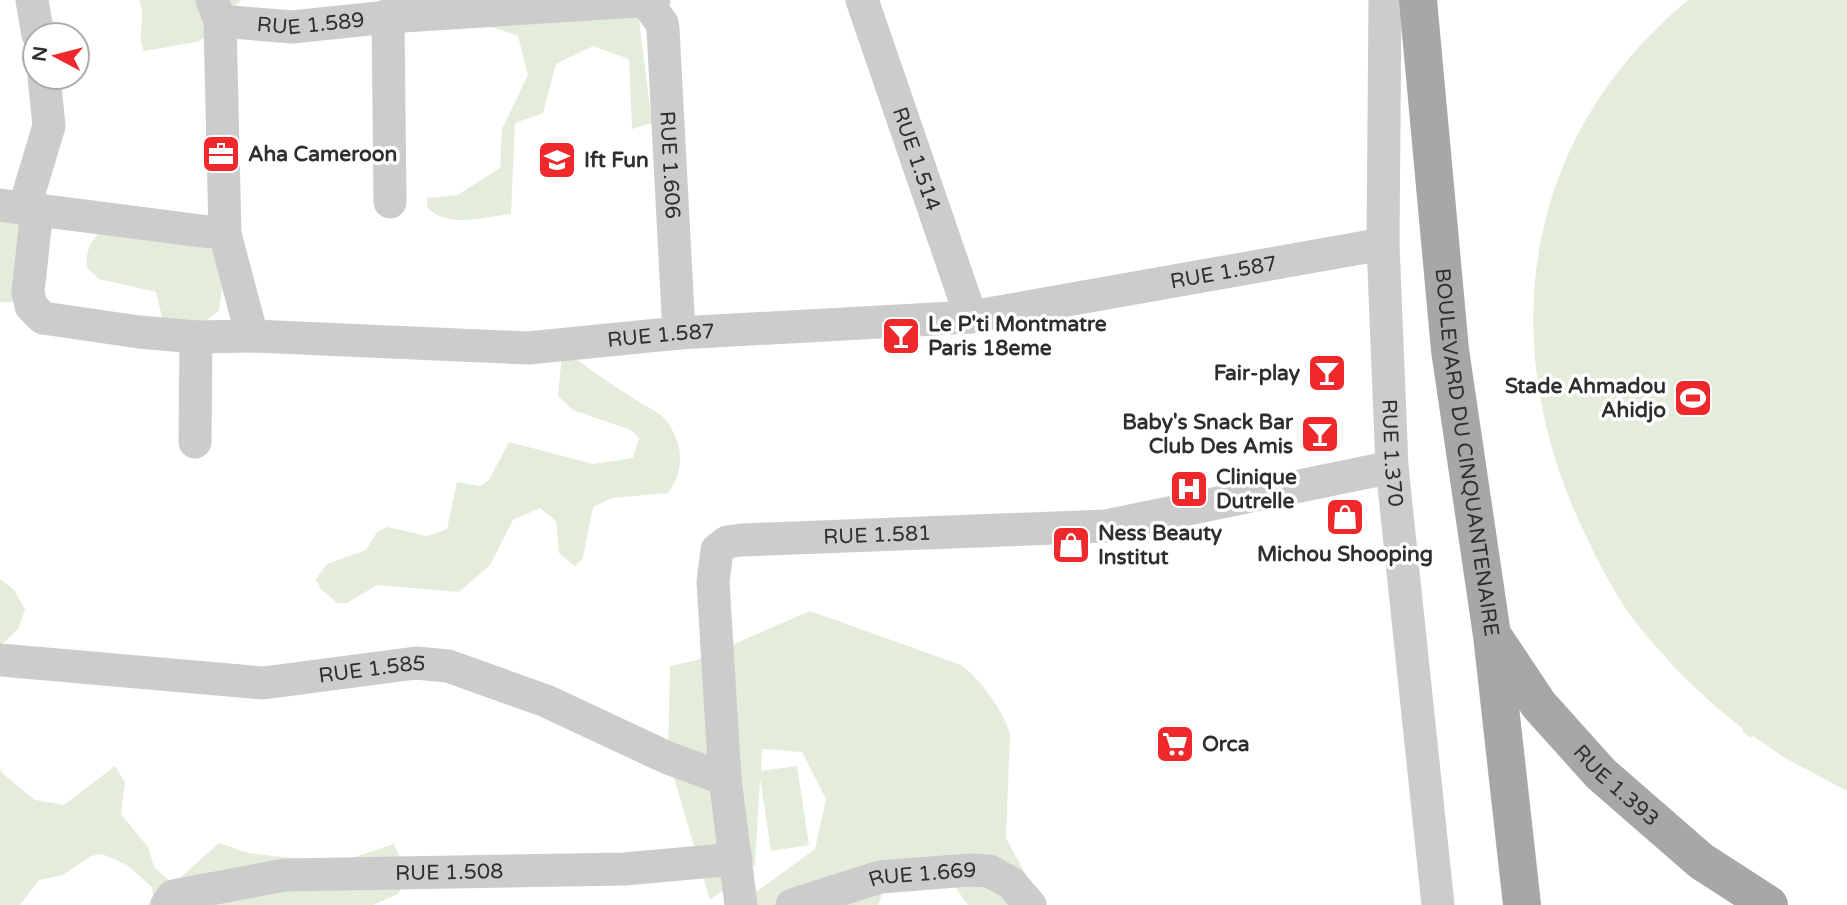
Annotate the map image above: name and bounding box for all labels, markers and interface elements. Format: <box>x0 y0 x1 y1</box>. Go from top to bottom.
street label: RUE 1.589 <box>256 7 366 40</box>
north arrow <box>21 21 91 91</box>
text: N <box>28 45 52 63</box>
street label: RUE 1.514 <box>887 104 946 214</box>
street label: RUE 1.606 <box>655 110 685 220</box>
office icon: Aha Cameroon <box>200 133 242 175</box>
school or university icon: Ift Fun <box>536 139 578 181</box>
place label: Aha Cameroon <box>248 142 397 167</box>
place label: Ift Fun <box>584 148 649 173</box>
street label: RUE 1.587 <box>1168 251 1279 294</box>
street label: BOULEVARD DU CINQUANTENAIRE <box>1430 267 1505 638</box>
place label: Le P'ti Montmatre Paris 18eme <box>928 312 1107 361</box>
bar icon: Le P'ti Montmatre Paris 18eme <box>880 315 922 357</box>
street label: RUE 1.587 <box>606 319 716 353</box>
bar icon: Fair-play <box>1306 352 1348 394</box>
place label: Fair-play <box>1214 361 1301 386</box>
place label: Stade Ahmadou Ahidjo <box>1505 374 1666 423</box>
sports icon: Stade Ahmadou Ahidjo <box>1672 377 1714 419</box>
street label: RUE 1.370 <box>1377 398 1409 508</box>
place label: Baby's Snack Bar Club Des Amis <box>1122 410 1294 459</box>
bar icon: Baby's Snack Bar Club Des Amis <box>1299 413 1341 455</box>
place label: Clinique Dutrelle <box>1216 465 1297 514</box>
hospital icon: Clinique Dutrelle <box>1168 468 1210 510</box>
shop icon: Michou Shooping <box>1324 496 1366 538</box>
street label: RUE 1.581 <box>823 520 932 549</box>
place label: Ness Beauty Institut <box>1098 521 1223 570</box>
shop icon: Ness Beauty Institut <box>1050 524 1092 566</box>
place label: Michou Shooping <box>1257 542 1433 567</box>
street label: RUE 1.585 <box>317 650 427 688</box>
supermarket icon: Orca <box>1154 723 1196 765</box>
place label: Orca <box>1202 732 1250 757</box>
street label: RUE 1.393 <box>1568 740 1664 831</box>
street label: RUE 1.669 <box>865 857 977 892</box>
street label: RUE 1.508 <box>395 859 503 886</box>

